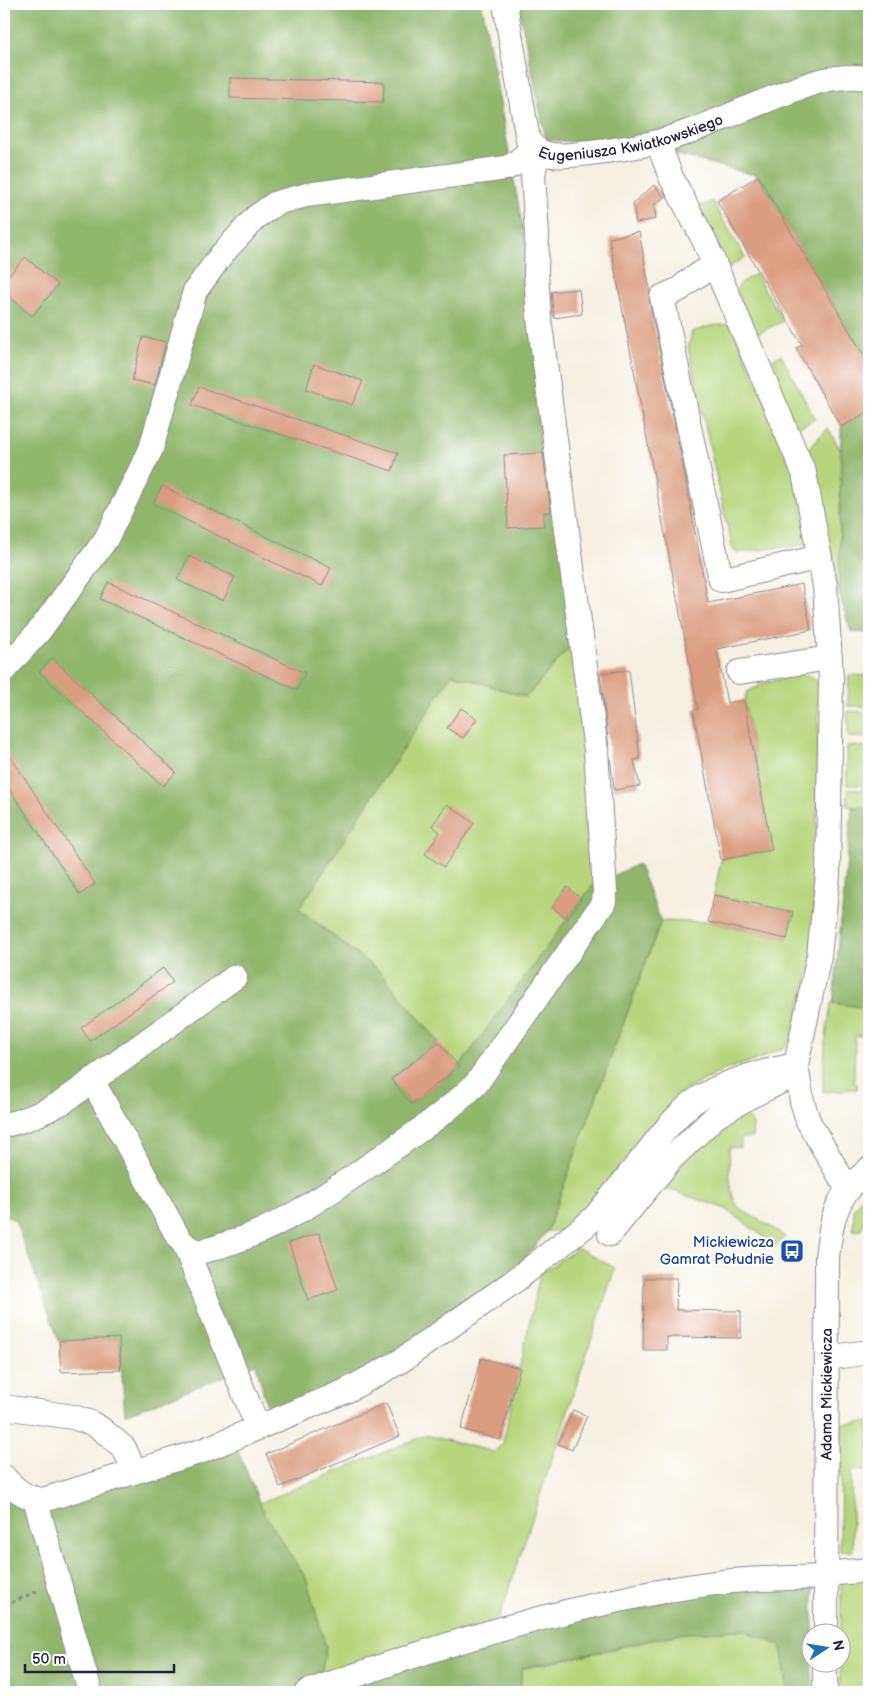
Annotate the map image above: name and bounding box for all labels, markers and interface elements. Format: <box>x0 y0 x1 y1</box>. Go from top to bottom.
street label: Eugeniusza Kwiatkowskiego <box>535 110 726 166</box>
place label: Mickiewicza Gamrat Południe <box>660 1233 774 1269</box>
bus stop icon: Mickiewicza Gamrat Południe <box>779 1238 805 1264</box>
street label: Adama Mickiewicza <box>817 1328 837 1460</box>
north arrow <box>800 1624 850 1674</box>
text: N <box>829 1638 848 1652</box>
scale bar <box>25 1641 174 1673</box>
text: 50 m <box>32 1650 66 1669</box>

